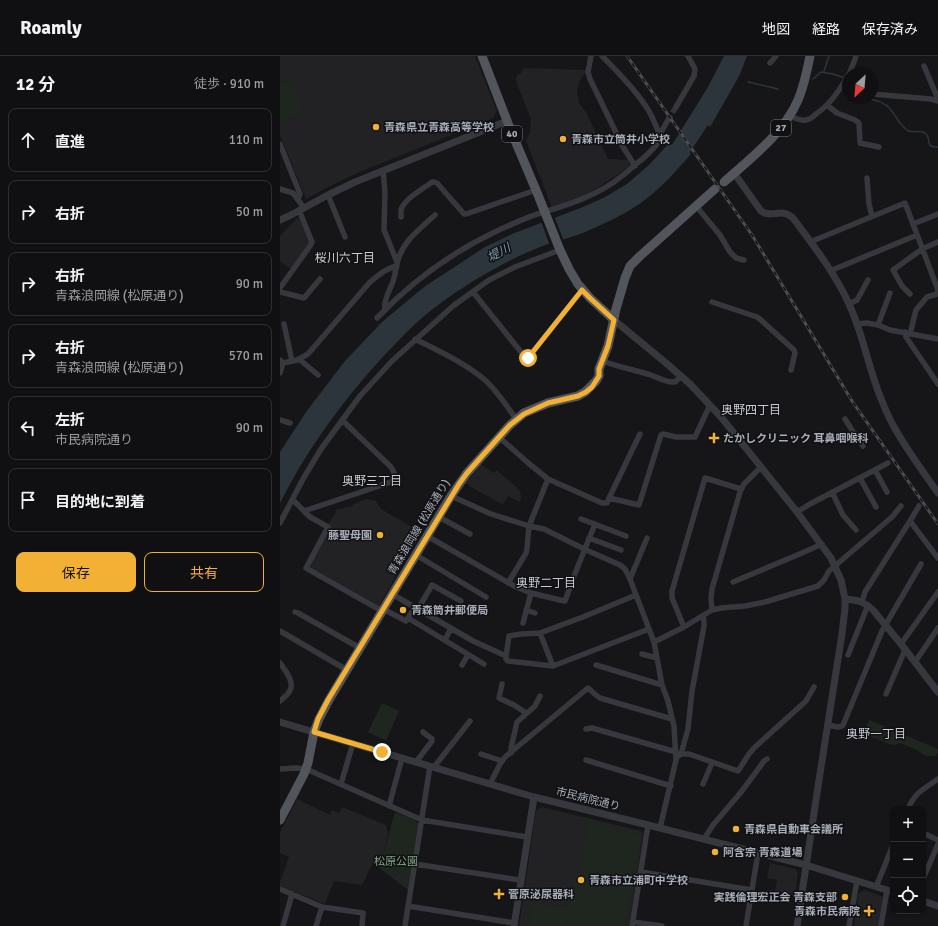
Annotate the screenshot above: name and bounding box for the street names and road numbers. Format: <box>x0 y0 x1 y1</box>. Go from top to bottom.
road number: 27 <box>771 120 791 136</box>
road number: 40 <box>502 126 522 142</box>
street label: 青森浪岡線 (松原通り) <box>385 477 453 577</box>
street label: 市民病院通り <box>554 785 622 813</box>

